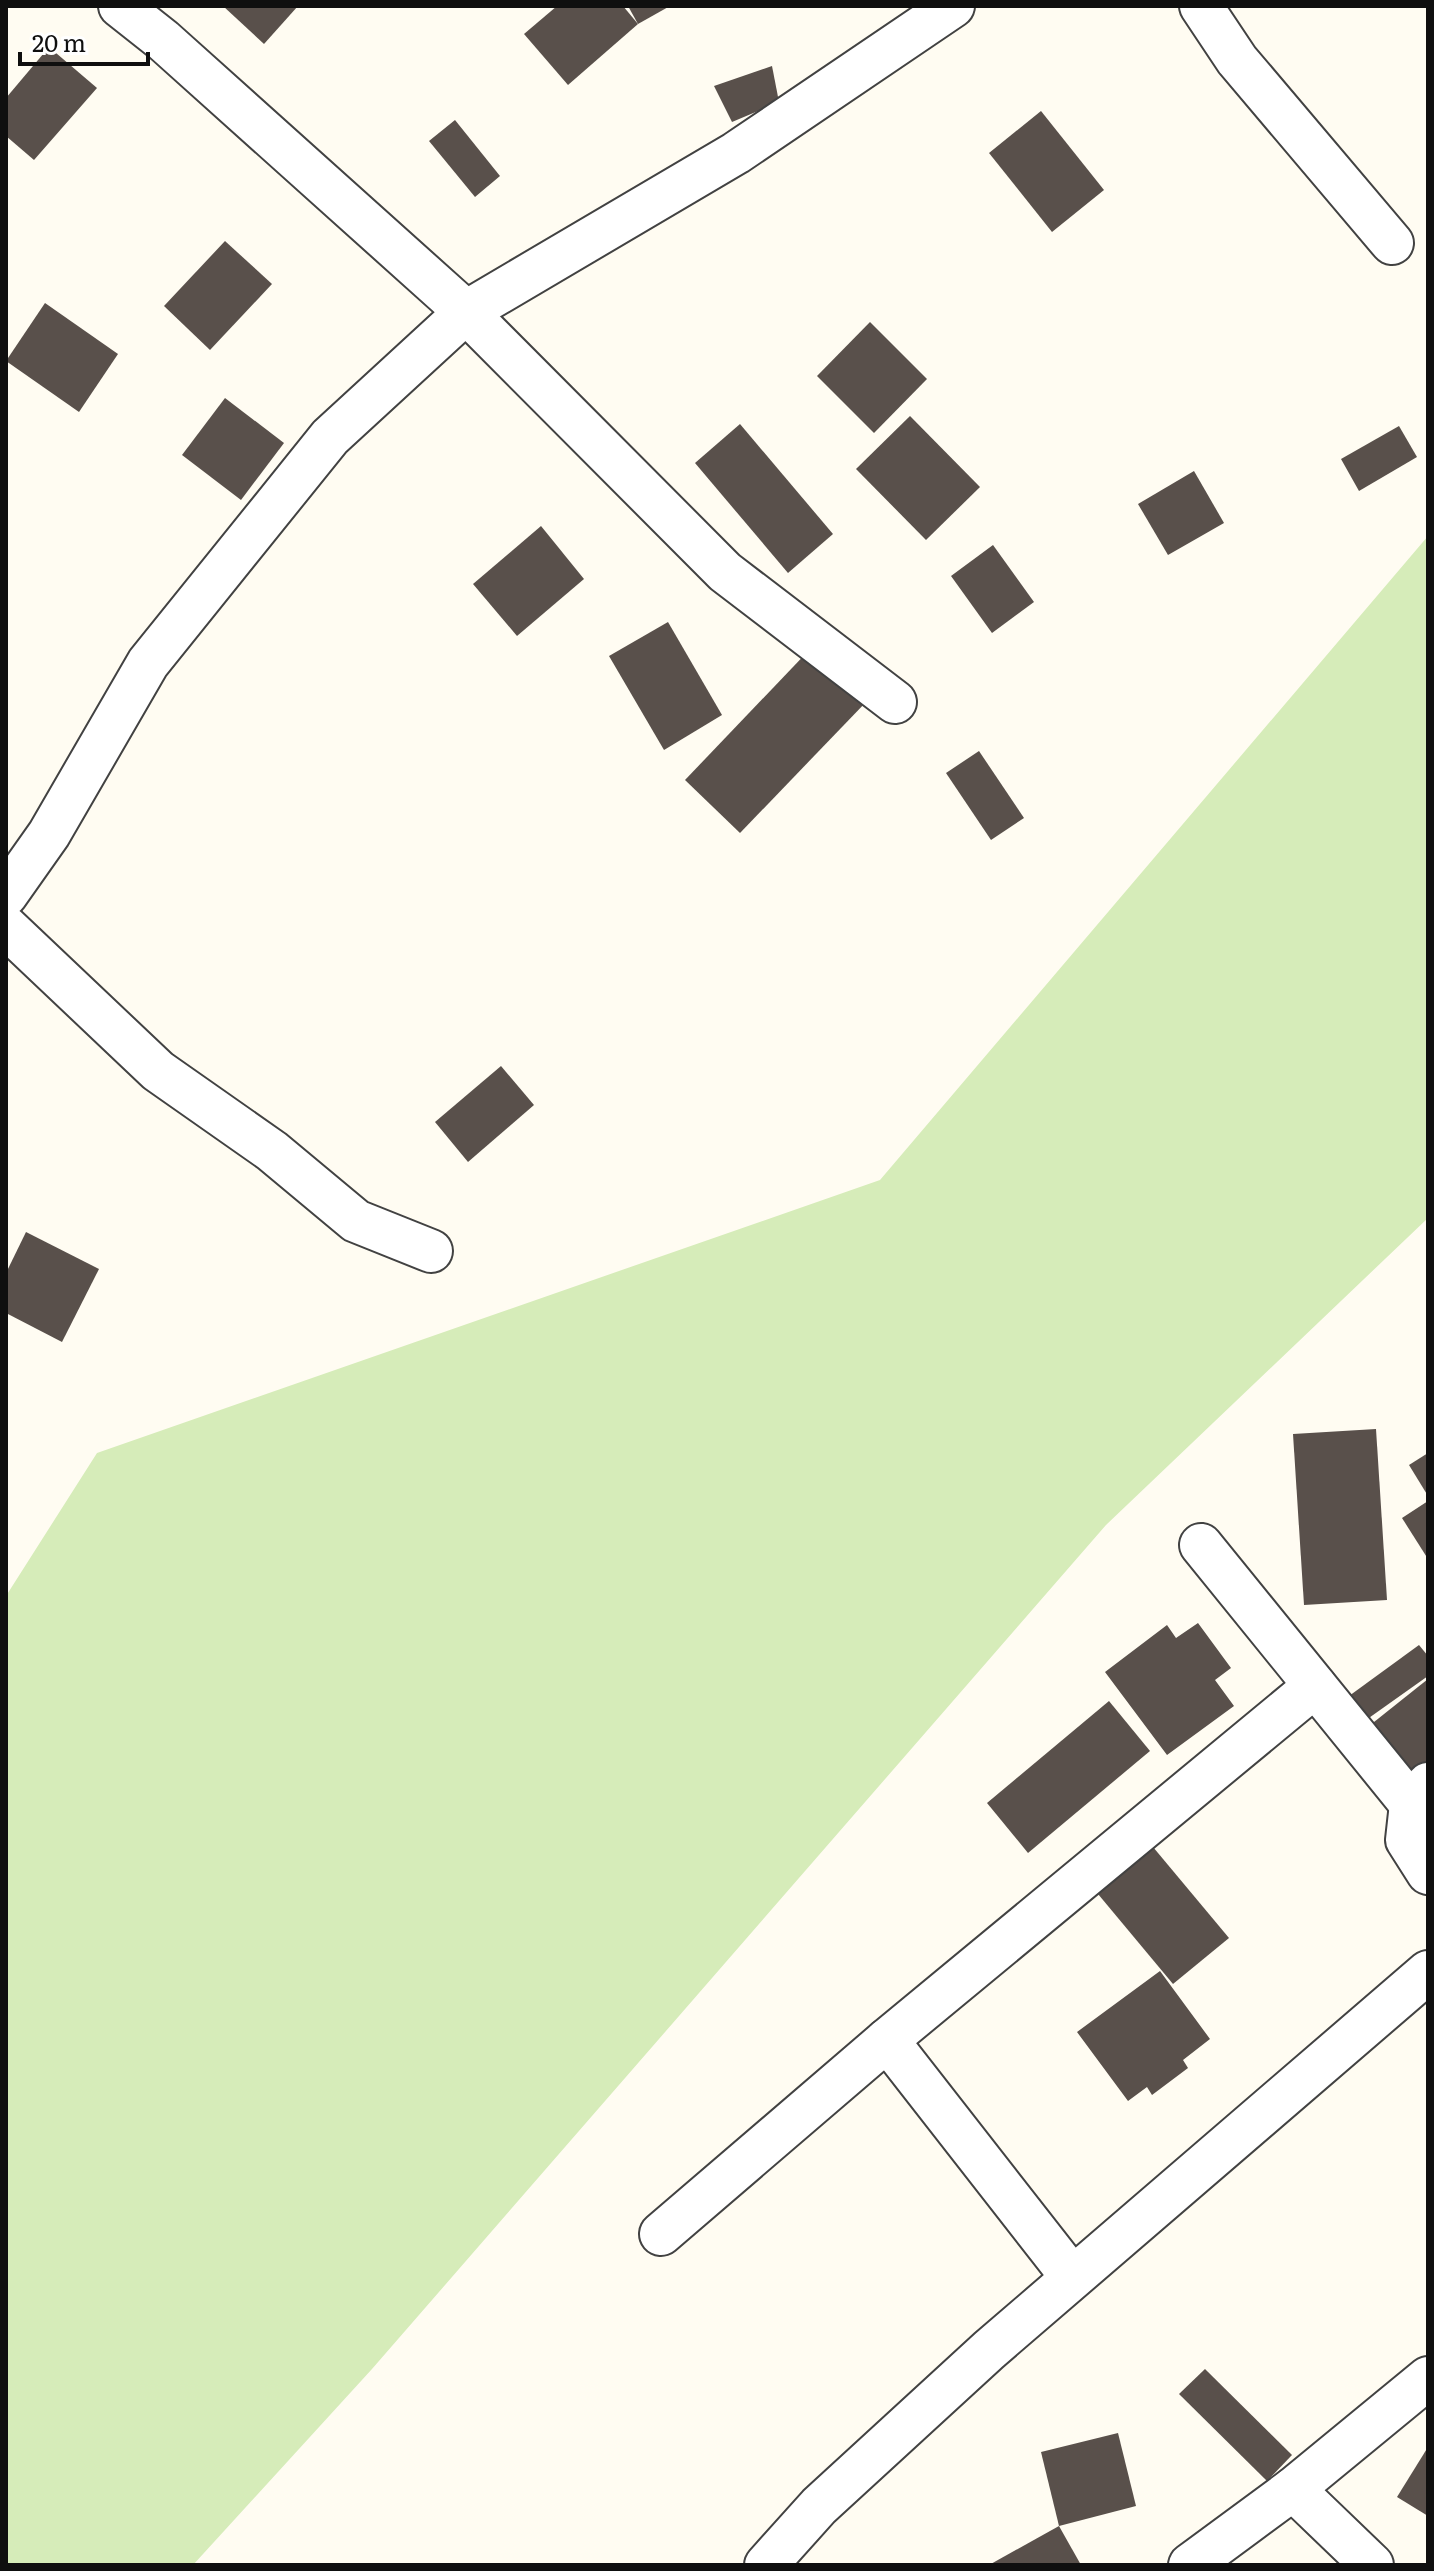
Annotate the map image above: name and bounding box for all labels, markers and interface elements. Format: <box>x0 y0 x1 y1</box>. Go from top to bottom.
scale bar <box>20 16 148 66</box>
text: 20 m <box>32 24 86 59</box>

